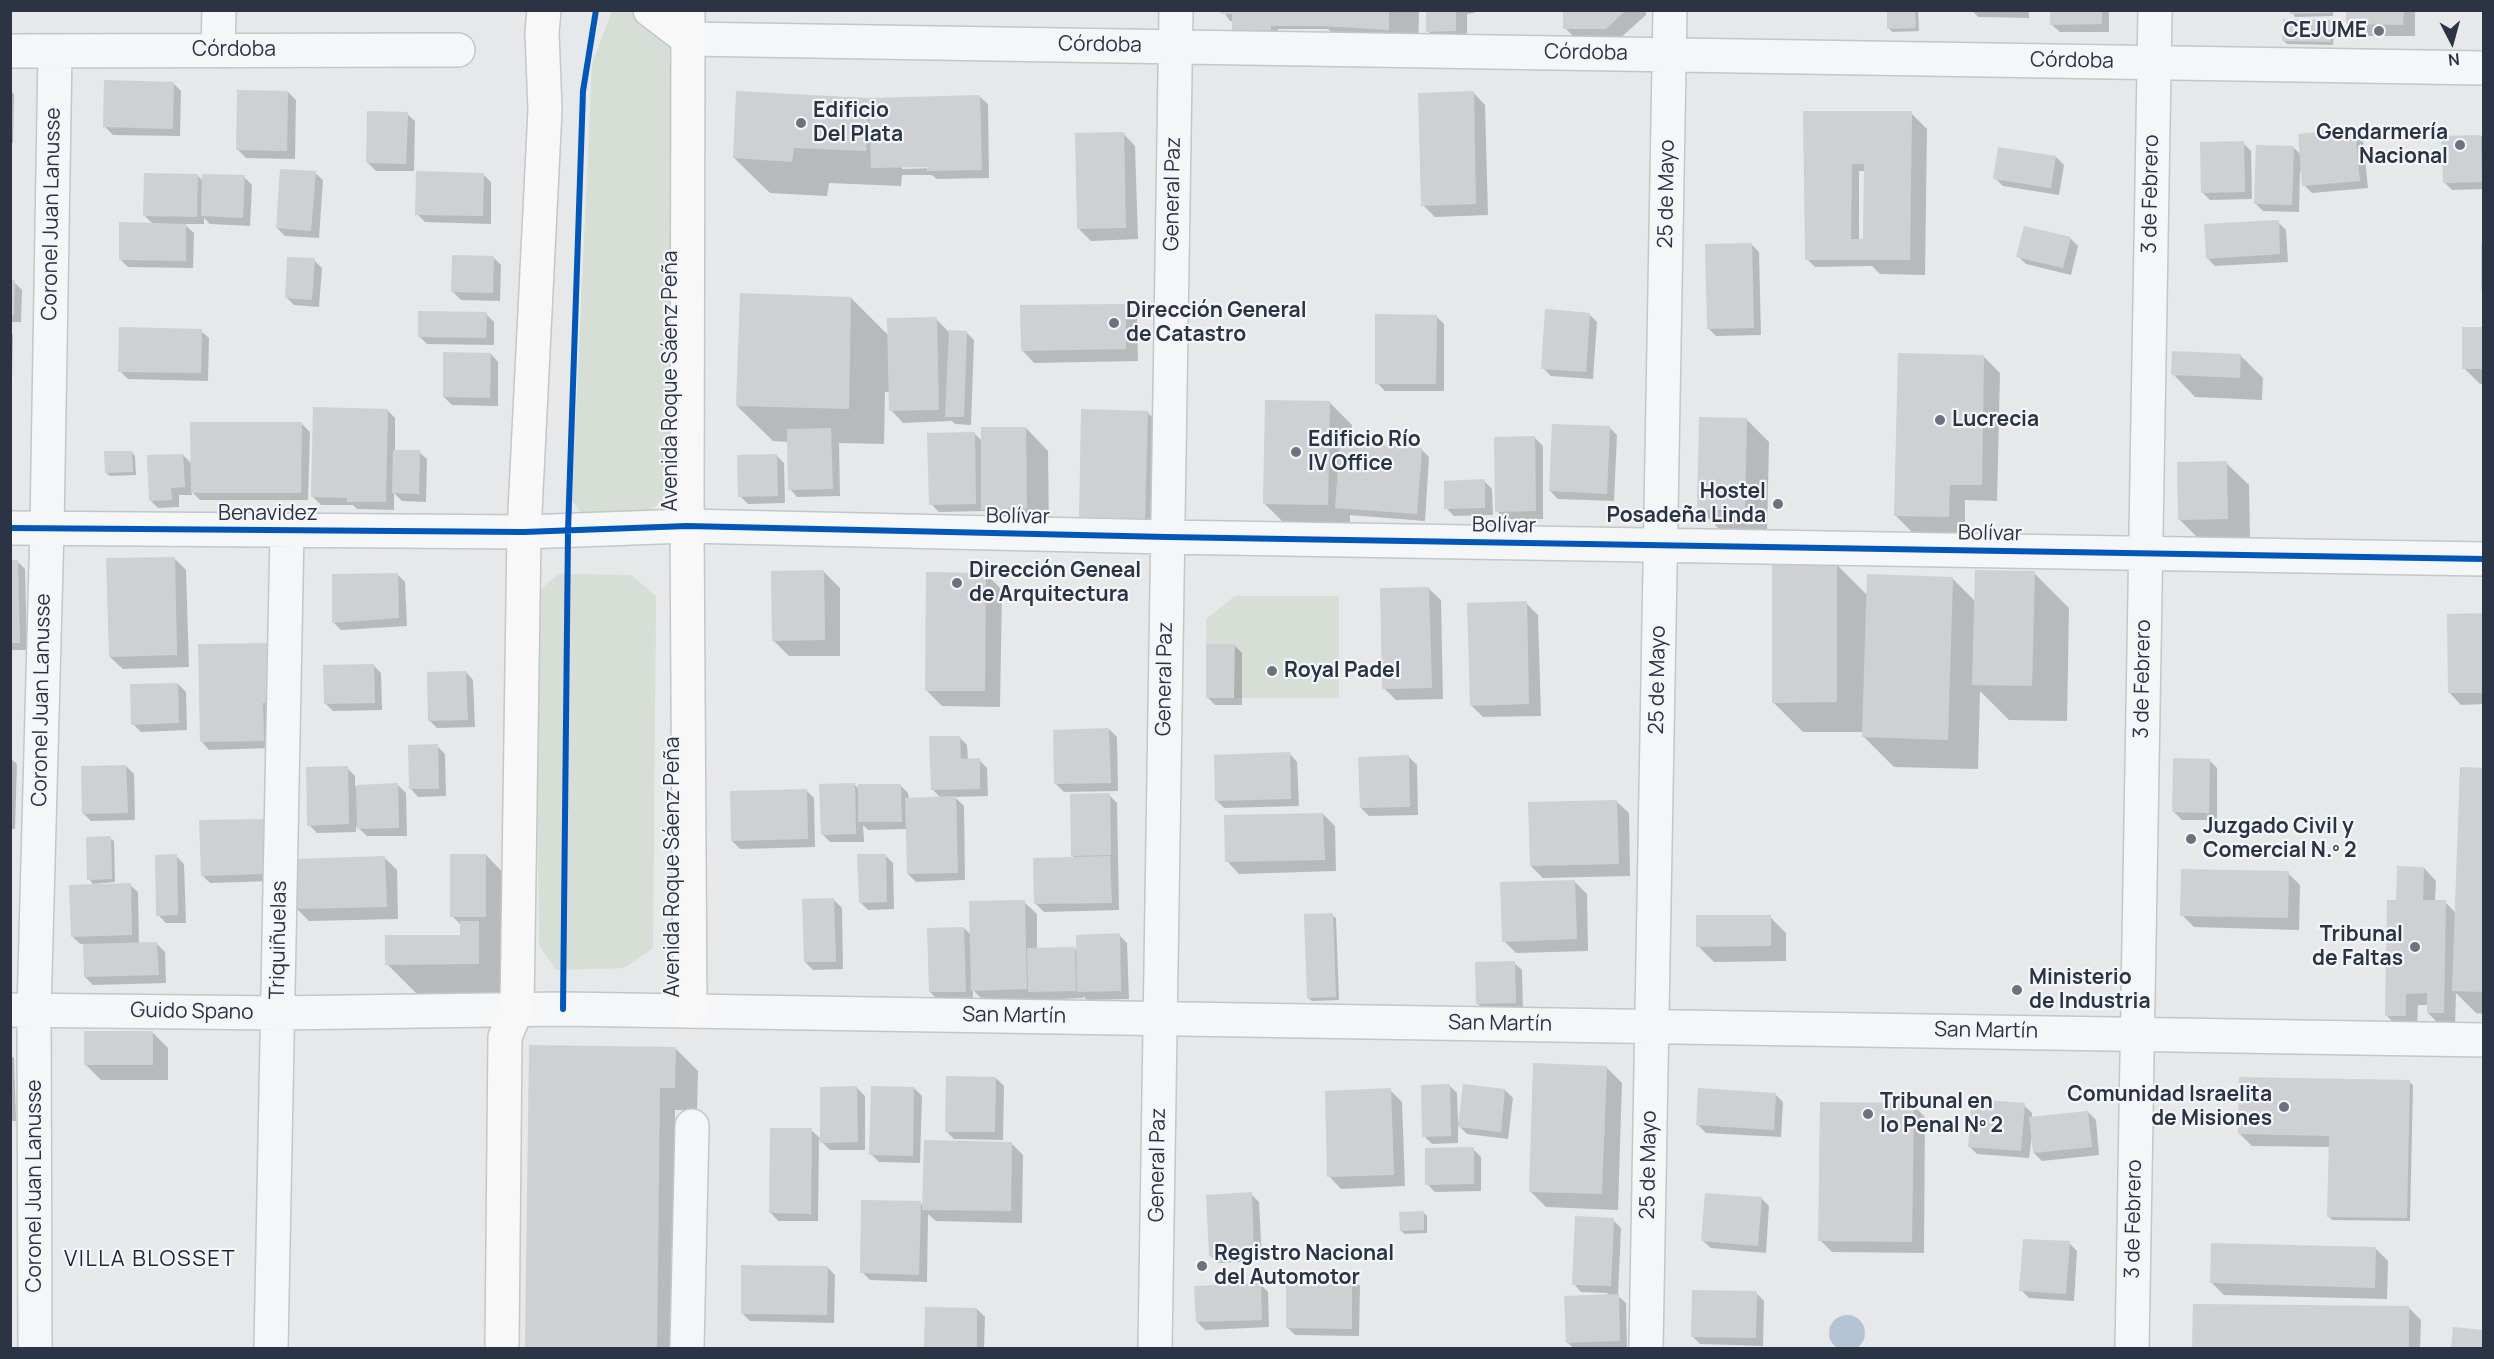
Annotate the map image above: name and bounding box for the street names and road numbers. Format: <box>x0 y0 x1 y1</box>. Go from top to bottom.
street label: Córdoba <box>1058 32 1142 58</box>
street label: Córdoba <box>192 37 276 63</box>
street label: Córdoba <box>1544 40 1628 66</box>
street label: Córdoba <box>2030 48 2114 74</box>
street label: Coronel Juan Lanusse <box>38 107 66 321</box>
street label: 3 de Febrero <box>2137 134 2165 254</box>
street label: General Paz <box>1159 137 1187 251</box>
street label: 25 de Mayo <box>1653 139 1681 249</box>
street label: Avenida Roque Sáenz Peña <box>658 251 684 511</box>
street label: Benavidez <box>218 501 318 527</box>
street label: Bolívar <box>986 504 1050 530</box>
street label: Bolívar <box>1472 513 1536 539</box>
street label: Bolívar <box>1958 521 2022 547</box>
street label: Coronel Juan Lanusse <box>28 593 56 807</box>
street label: 3 de Febrero <box>2129 619 2157 739</box>
street label: General Paz <box>1151 622 1179 736</box>
street label: 25 de Mayo <box>1644 625 1672 735</box>
street label: Avenida Roque Sáenz Peña <box>660 737 686 997</box>
street label: Triquiñuelas <box>265 880 293 1000</box>
street label: Guido Spano <box>130 998 254 1026</box>
street label: San Martín <box>962 1002 1066 1030</box>
street label: San Martín <box>1448 1010 1552 1038</box>
street label: San Martín <box>1934 1017 2038 1045</box>
street label: Coronel Juan Lanusse <box>22 1079 48 1293</box>
street label: General Paz <box>1144 1108 1172 1222</box>
street label: 25 de Mayo <box>1635 1110 1663 1220</box>
street label: 3 de Febrero <box>2120 1159 2148 1279</box>

